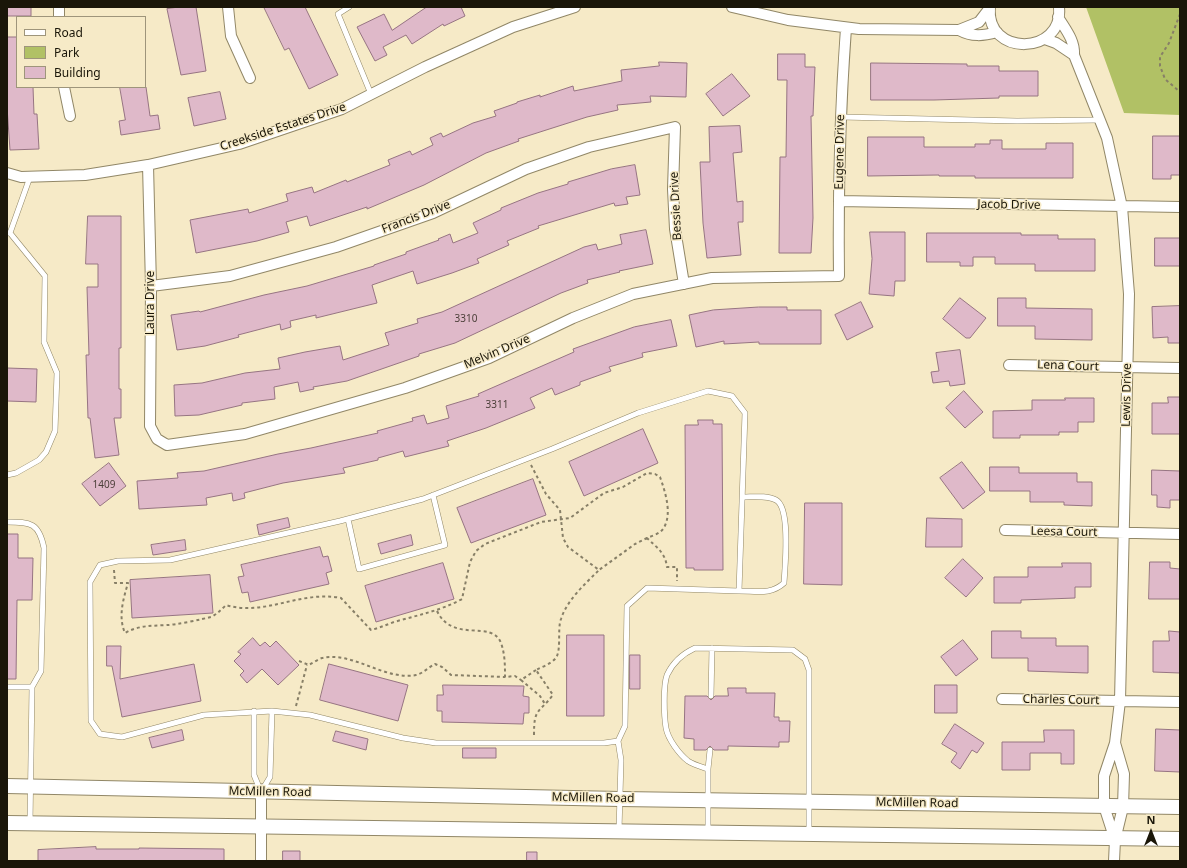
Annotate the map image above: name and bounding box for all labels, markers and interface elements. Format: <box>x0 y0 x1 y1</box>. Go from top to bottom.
legend <box>16 16 146 88</box>
text: Road <box>54 24 83 41</box>
text: Park <box>54 44 79 61</box>
text: Building <box>54 64 101 81</box>
street label: Creekside Estates Drive <box>218 100 348 154</box>
street label: Eugene Drive <box>832 114 848 190</box>
street label: Bessie Drive <box>667 171 685 241</box>
street label: Francis Drive <box>380 197 452 237</box>
street label: Jacob Drive <box>977 197 1041 213</box>
street label: Laura Drive <box>144 271 158 335</box>
house number: 3310 <box>455 313 477 325</box>
street label: Melvin Drive <box>462 332 532 372</box>
street label: Lena Court <box>1037 358 1099 374</box>
street label: Lewis Drive <box>1119 363 1135 427</box>
house number: 3311 <box>486 399 508 411</box>
house number: 1409 <box>93 479 115 491</box>
street label: Leesa Court <box>1030 524 1098 540</box>
street label: Charles Court <box>1022 692 1100 708</box>
street label: McMillen Road <box>228 784 312 800</box>
street label: McMillen Road <box>551 790 635 806</box>
street label: McMillen Road <box>875 795 959 811</box>
north arrow <box>1131 812 1171 852</box>
text: N <box>1147 812 1155 827</box>

